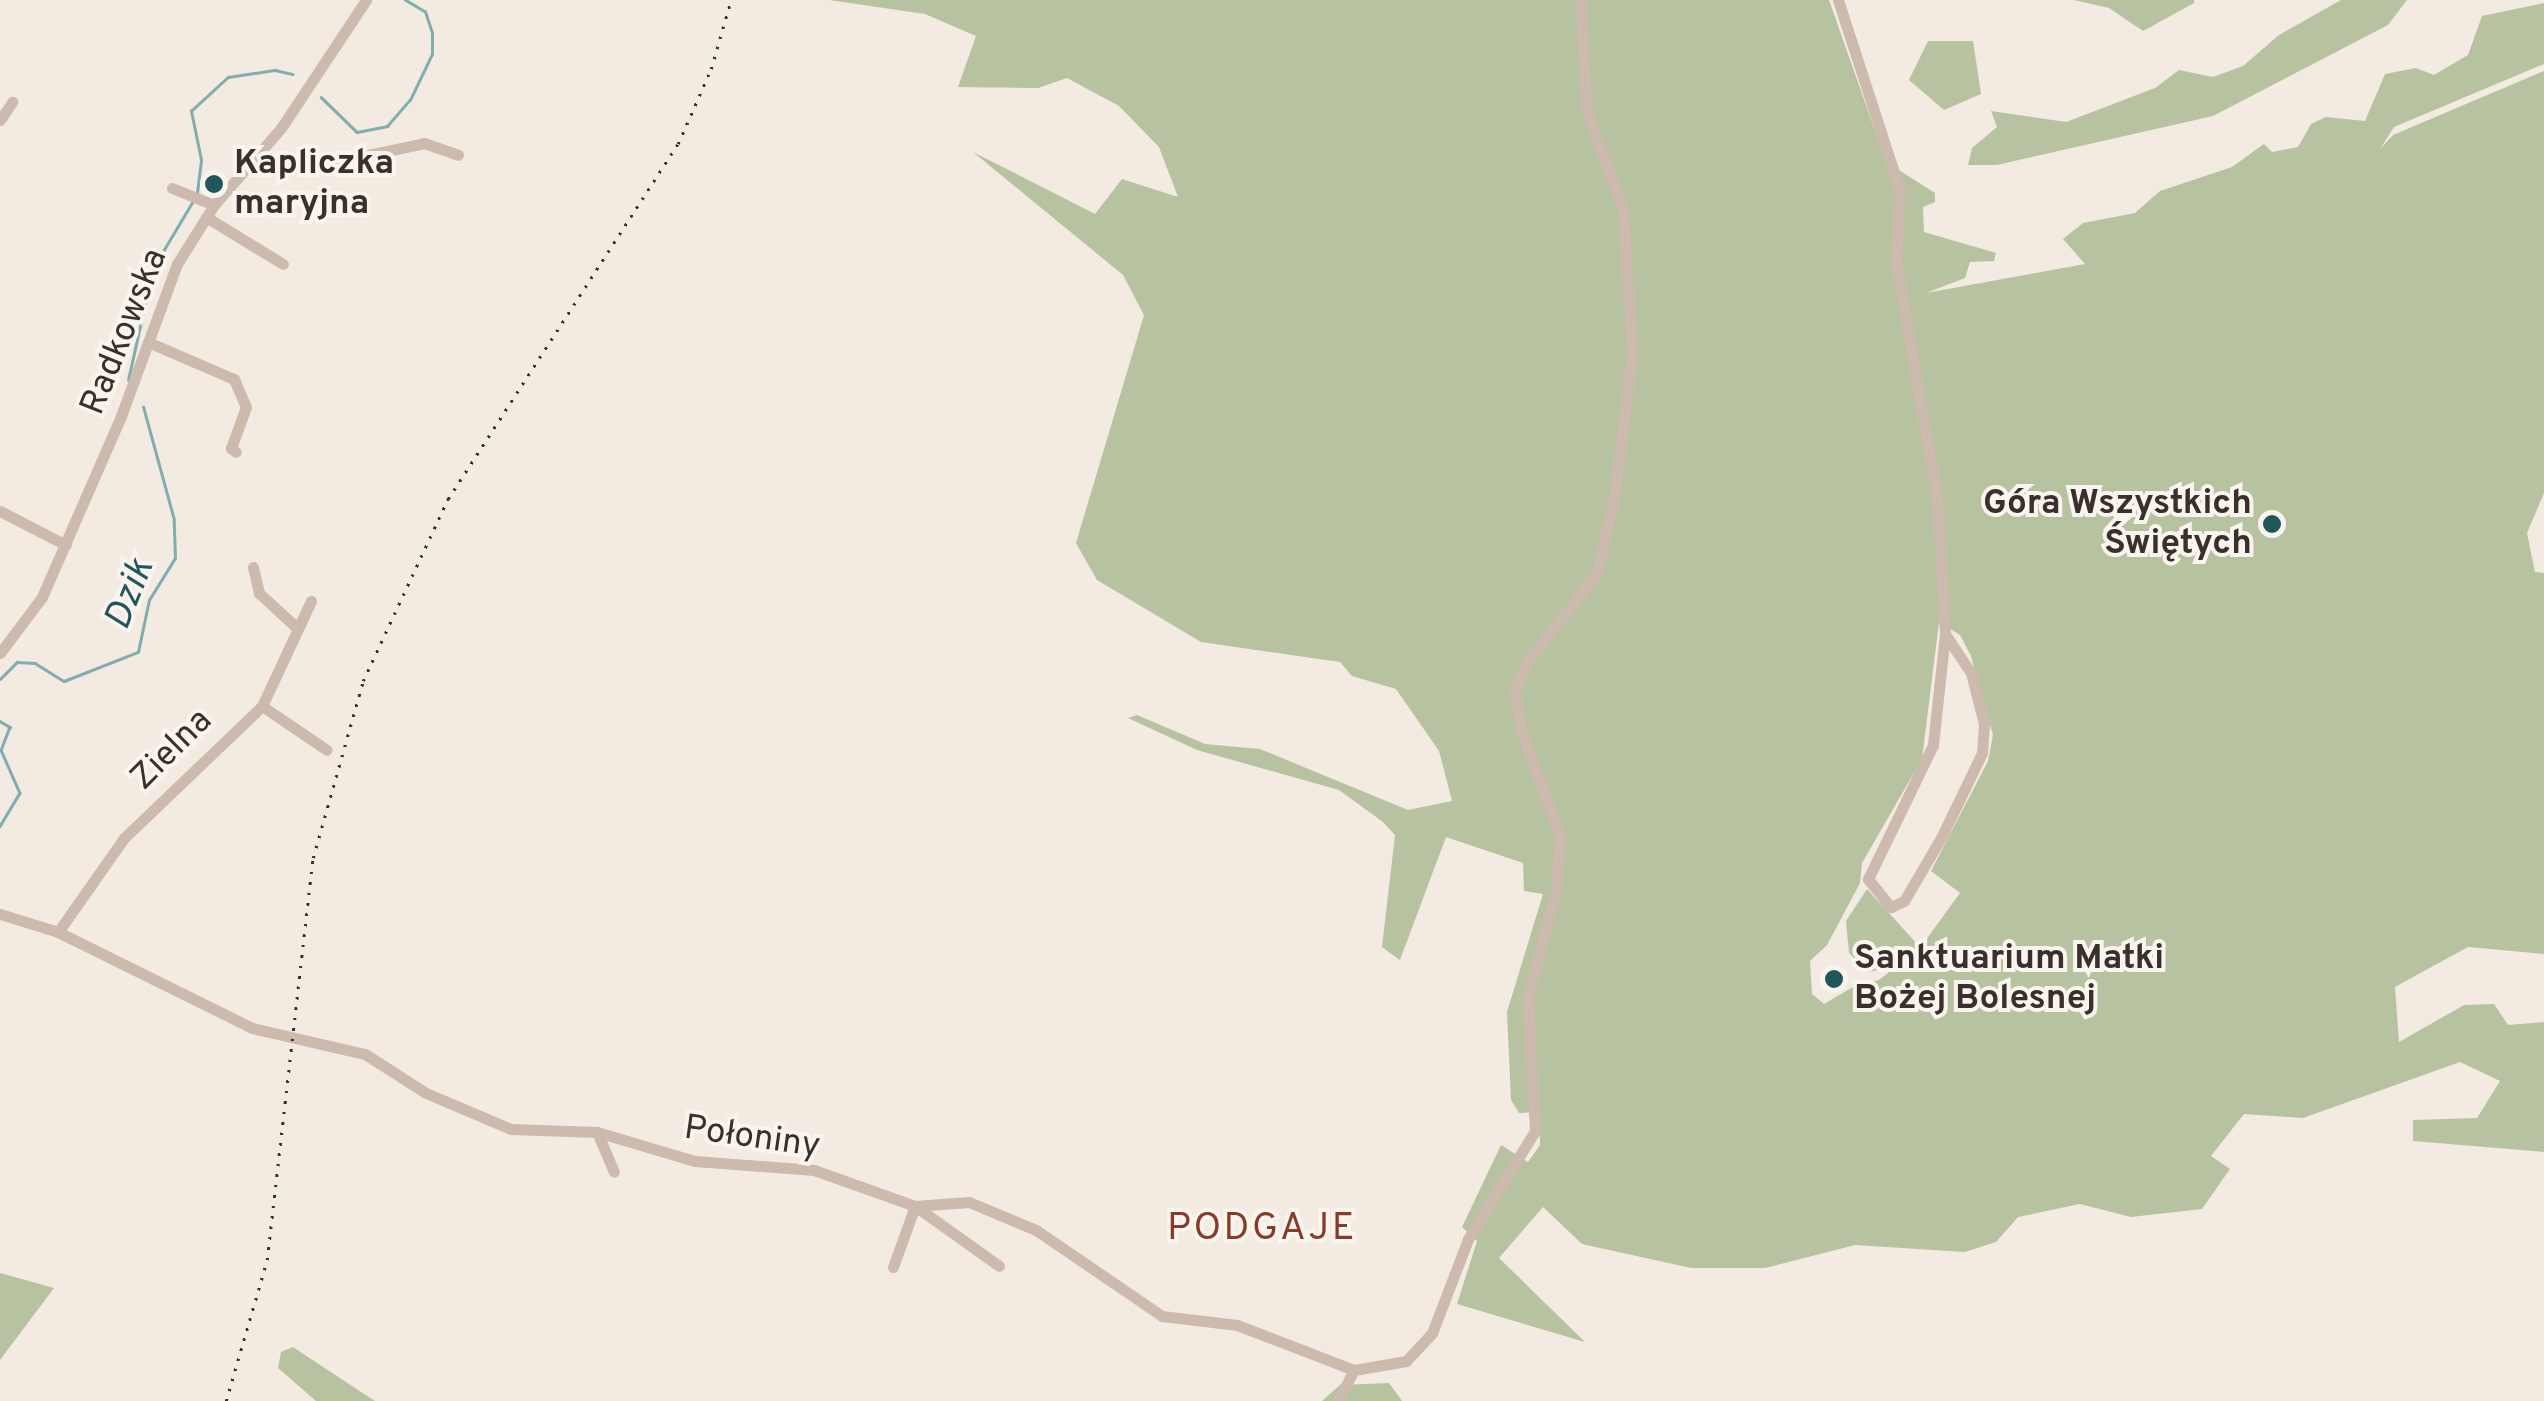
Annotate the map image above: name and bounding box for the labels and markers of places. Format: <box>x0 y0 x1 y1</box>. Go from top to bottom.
place label: Kapliczka maryjna <box>234 143 394 225</box>
marker: Kapliczka maryjna <box>203 173 225 195</box>
place label: Góra Wszystkich Świętych <box>1983 483 2252 565</box>
marker: Góra Wszystkich Świętych <box>2261 513 2283 535</box>
place label: Sanktuarium Matki Bożej Bolesnej <box>1854 938 2164 1020</box>
marker: Sanktuarium Matki Bożej Bolesnej <box>1823 968 1845 990</box>

